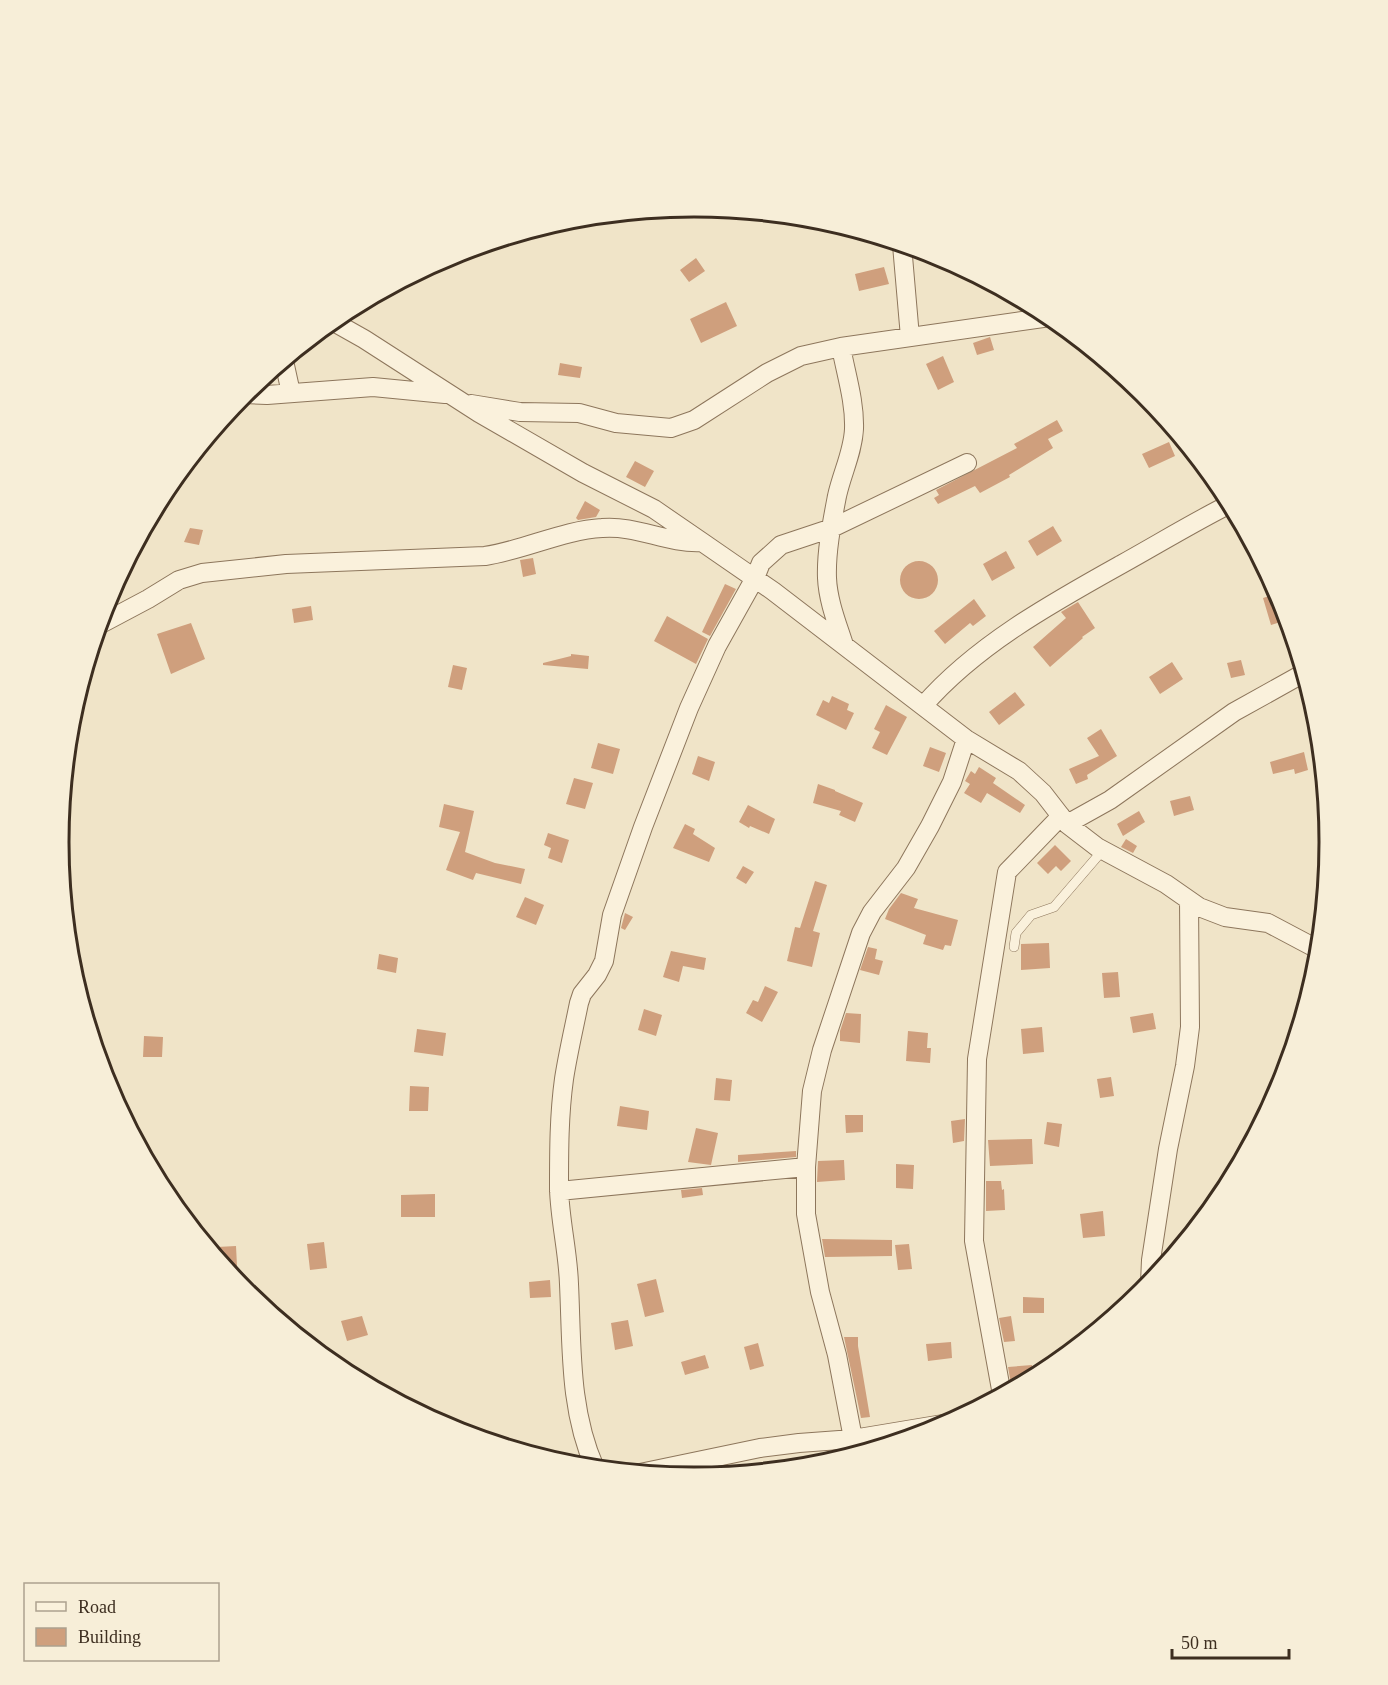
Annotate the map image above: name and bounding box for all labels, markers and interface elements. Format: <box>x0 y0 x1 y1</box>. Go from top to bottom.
legend <box>24 1583 219 1661</box>
text: Road <box>78 1597 116 1617</box>
scale bar <box>1172 1622 1289 1660</box>
text: Building <box>78 1627 141 1647</box>
text: 50 m <box>1181 1633 1218 1653</box>

